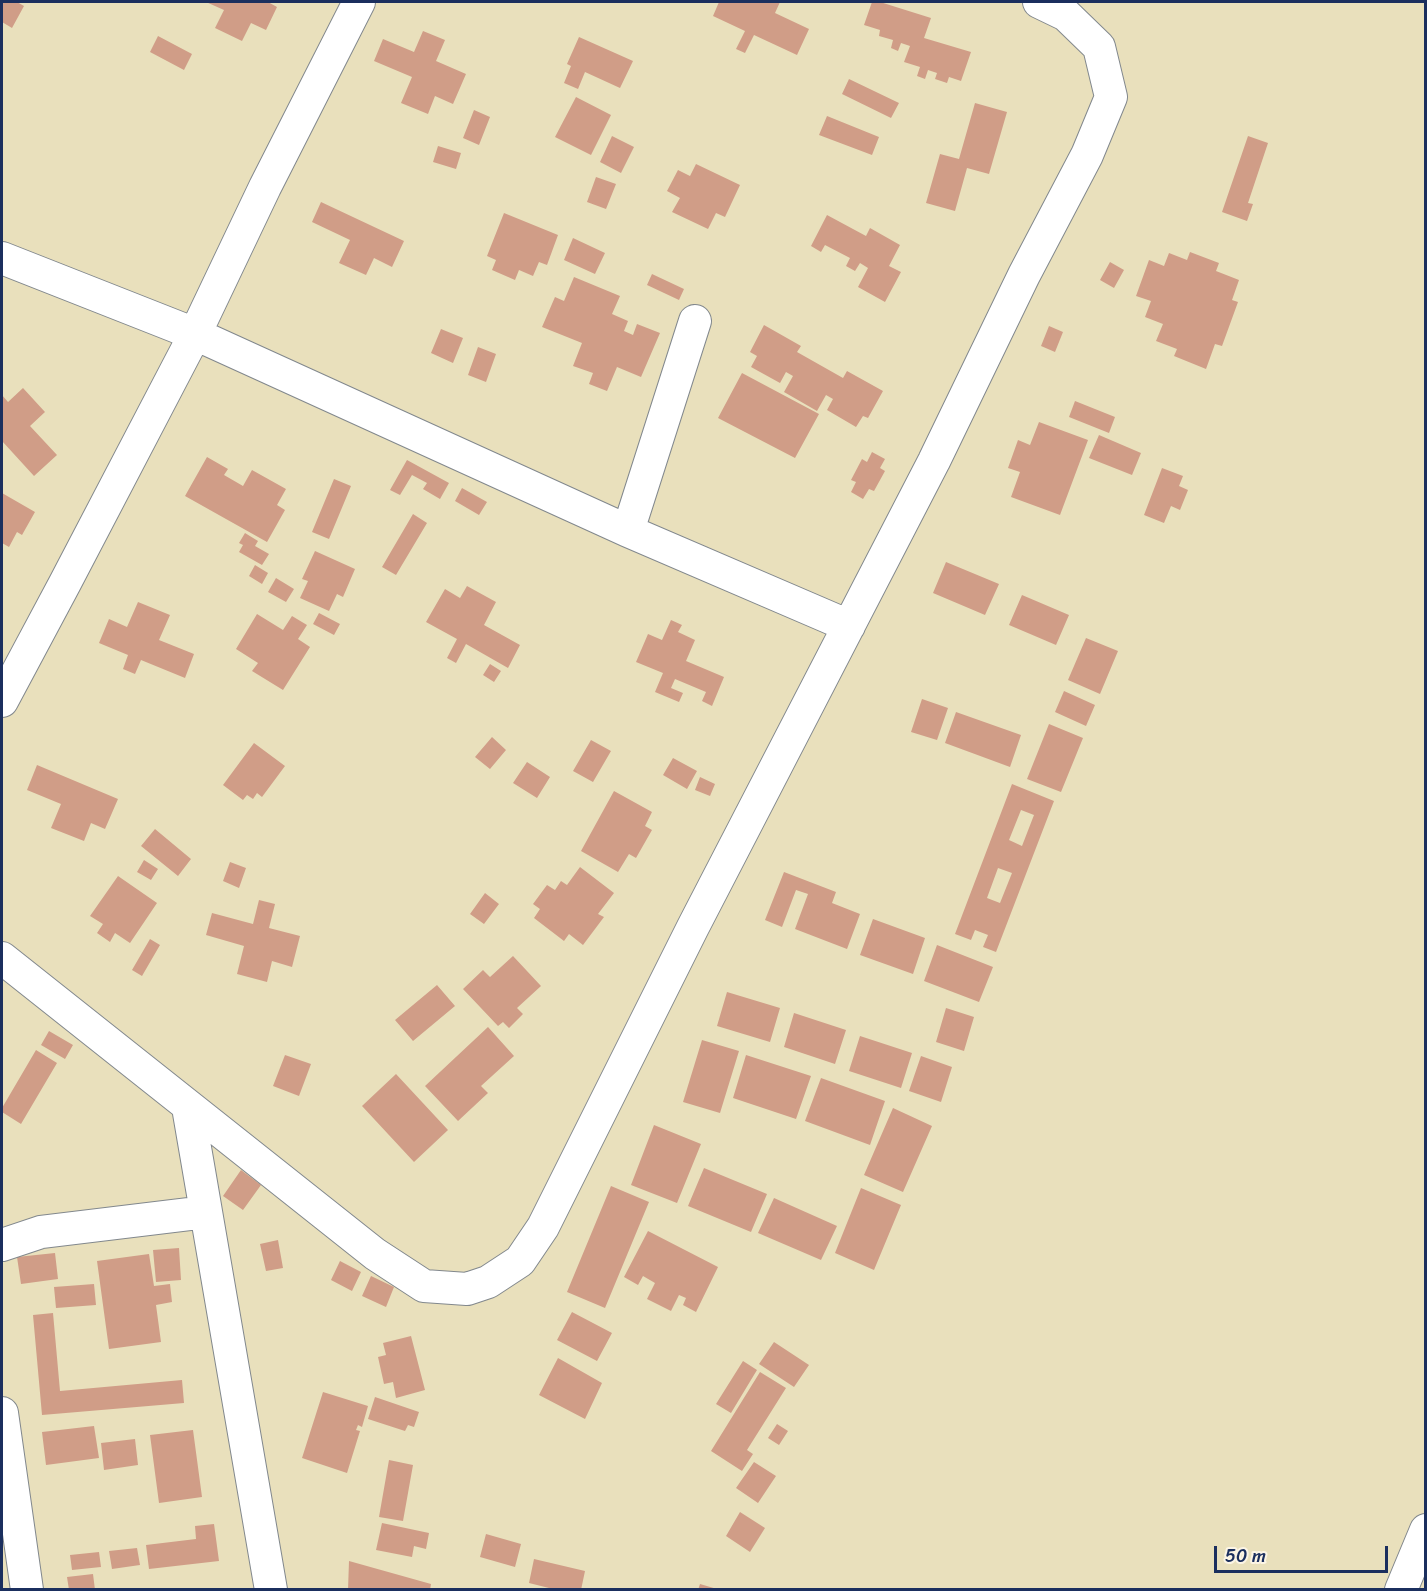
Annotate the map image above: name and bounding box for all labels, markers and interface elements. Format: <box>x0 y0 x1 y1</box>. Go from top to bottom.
scale bar <box>1217 1534 1391 1572</box>
text: 50 m <box>1225 1540 1266 1572</box>

